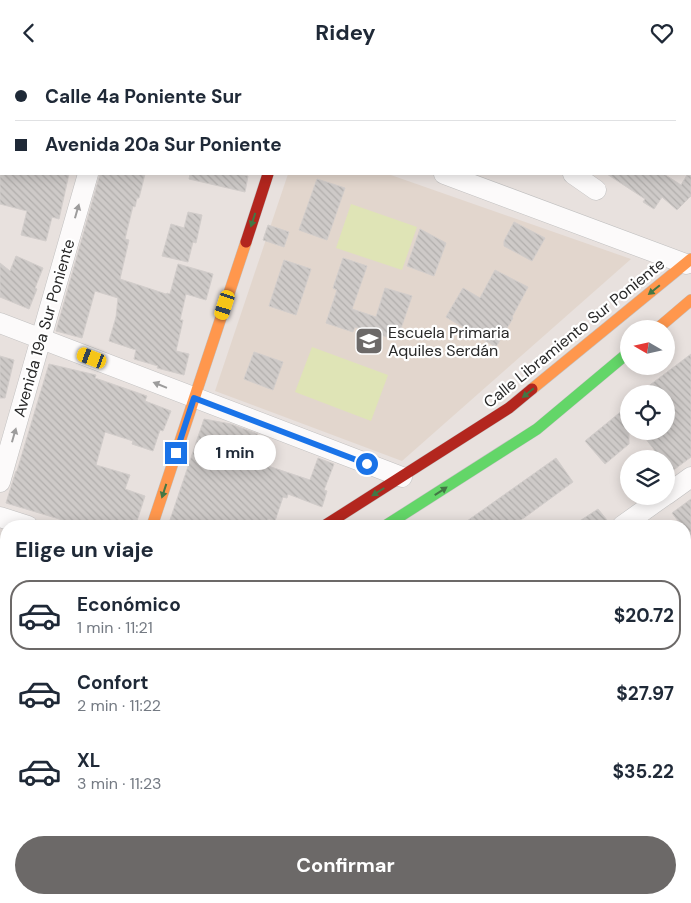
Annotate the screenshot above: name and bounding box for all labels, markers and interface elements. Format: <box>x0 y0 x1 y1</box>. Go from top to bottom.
text: Ridey <box>315 18 376 47</box>
icon: back <box>15 19 43 47</box>
icon: heart <box>648 19 676 47</box>
text: Calle 4a Poniente Sur <box>45 84 242 109</box>
text: Avenida 20a Sur Poniente <box>45 132 282 157</box>
one-way arrow <box>73 204 81 219</box>
one-way arrow <box>248 213 256 228</box>
street label: Avenida 19a Sur Poniente <box>9 237 79 419</box>
street label: Calle Libramiento Sur Poniente <box>479 253 669 413</box>
one-way arrow <box>648 285 661 296</box>
car <box>213 288 236 322</box>
north arrow <box>620 320 675 375</box>
map controls <box>620 320 675 505</box>
place label: Escuela Primaria Aquiles Serdán <box>388 322 509 361</box>
school or university icon: Escuela Primaria Aquiles Serdán <box>354 326 384 356</box>
car <box>75 346 108 370</box>
one-way arrow <box>152 381 167 389</box>
button: locate <box>620 385 675 440</box>
one-way arrow <box>522 388 535 399</box>
one-way arrow <box>10 428 18 443</box>
callout: 1 min <box>194 435 276 471</box>
route end <box>165 442 187 464</box>
text: 1 min <box>216 442 254 463</box>
button: layers <box>620 450 675 505</box>
route start <box>356 453 378 475</box>
one-way arrow <box>159 483 167 498</box>
one-way arrow <box>435 486 448 495</box>
one-way arrow <box>371 487 384 497</box>
text: Elige un viaje <box>15 535 154 564</box>
text: Económico <box>77 592 181 617</box>
icon: car <box>17 593 62 638</box>
text: $20.72 <box>614 603 674 628</box>
text: 1 min · 11:21 <box>77 617 153 638</box>
text: Confort <box>77 670 149 695</box>
icon: car <box>17 671 62 716</box>
text: $27.97 <box>616 681 674 706</box>
text: 2 min · 11:22 <box>77 695 161 716</box>
text: XL <box>77 748 100 773</box>
icon: car <box>17 749 62 794</box>
text: $35.22 <box>613 759 674 784</box>
text: 3 min · 11:23 <box>77 773 162 794</box>
button: Confirmar <box>15 836 676 894</box>

